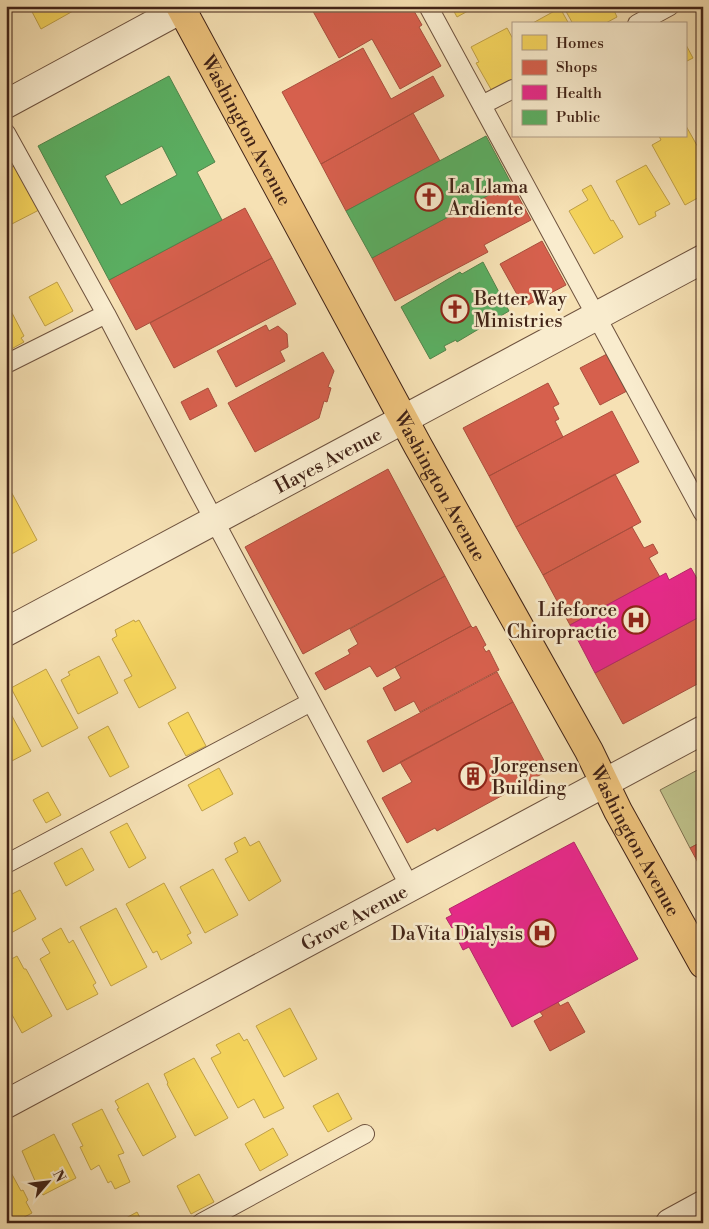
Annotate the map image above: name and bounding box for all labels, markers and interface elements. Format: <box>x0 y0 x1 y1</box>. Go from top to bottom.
legend <box>512 22 686 138</box>
text: Homes <box>556 34 604 53</box>
street label: Washington Avenue <box>195 50 297 210</box>
text: Shops <box>556 58 597 77</box>
text: Health <box>556 84 602 103</box>
text: Public <box>556 108 600 127</box>
place label: La Llama Ardiente <box>447 175 529 221</box>
church icon: La Llama Ardiente <box>414 182 444 212</box>
place label: Better Way Ministries <box>473 287 567 333</box>
church icon: Better Way Ministries <box>440 294 470 324</box>
street label: Washington Avenue <box>388 406 491 565</box>
street label: Hayes Avenue <box>271 422 386 499</box>
place label: Lifeforce Chiropractic <box>507 598 617 644</box>
hospital icon: Lifeforce Chiropractic <box>621 605 651 635</box>
place label: Jorgensen Building <box>491 754 579 800</box>
building icon: Jorgensen Building <box>458 761 488 791</box>
street label: Washington Avenue <box>584 761 685 921</box>
street label: Grove Avenue <box>297 880 412 957</box>
hospital icon: DaVita Dialysis <box>527 918 557 948</box>
place label: DaVita Dialysis <box>391 922 523 946</box>
north arrow <box>22 1156 72 1206</box>
text: N <box>48 1167 69 1185</box>

